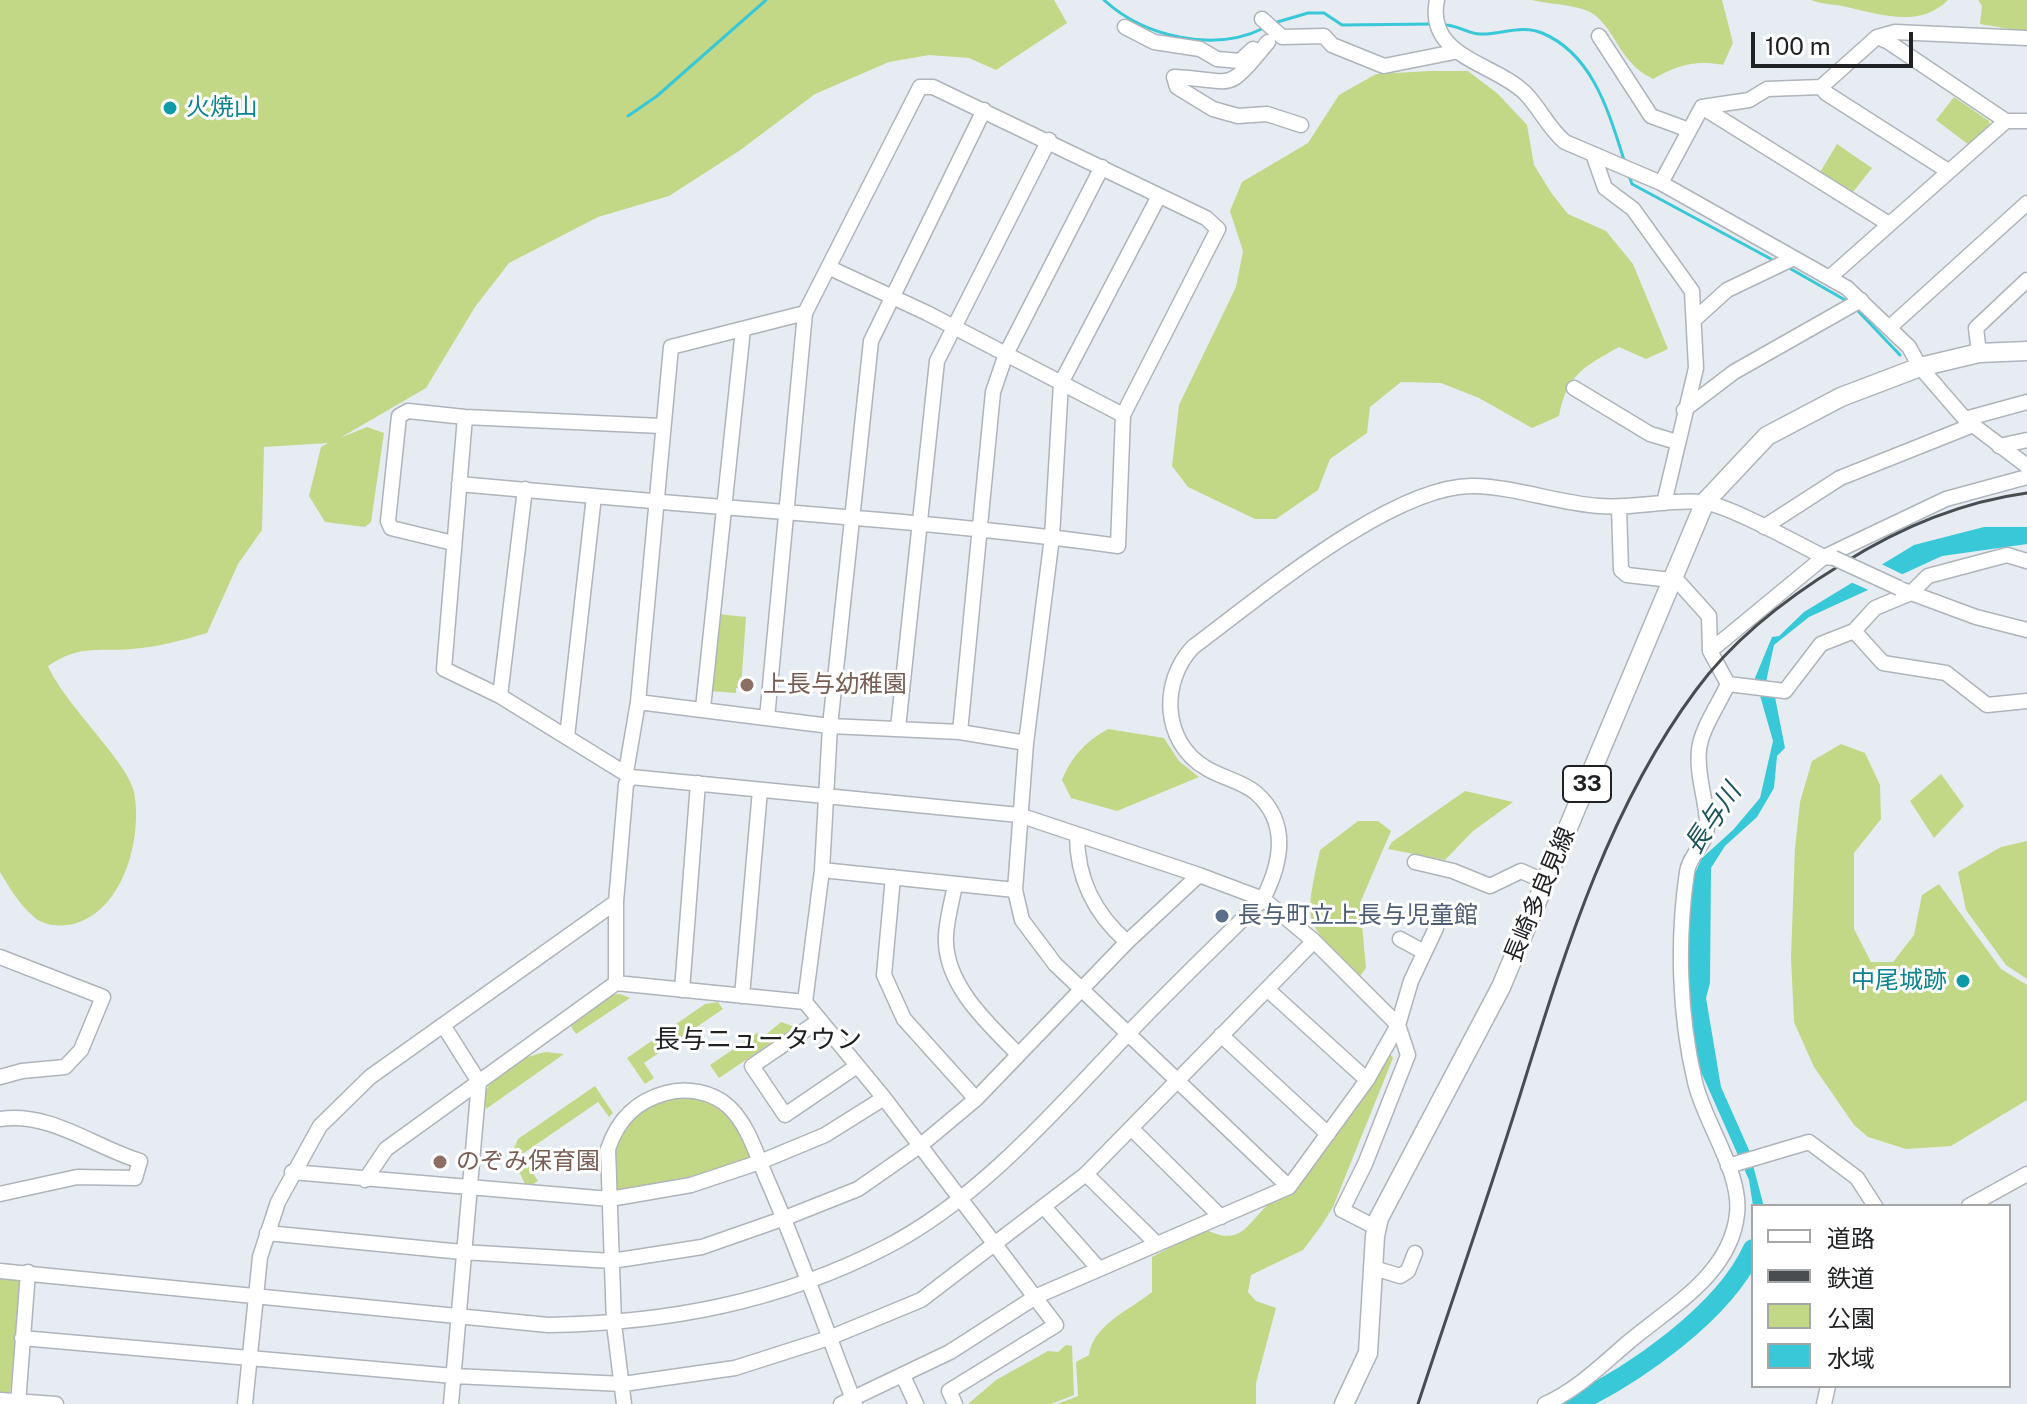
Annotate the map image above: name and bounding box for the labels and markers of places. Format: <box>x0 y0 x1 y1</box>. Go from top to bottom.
place label: 火焼山 <box>186 94 258 122</box>
marker: 火焼山 <box>161 99 179 117</box>
place label: 上長与幼稚園 <box>763 671 907 699</box>
marker: 上長与幼稚園 <box>738 676 756 694</box>
place label: 長与町立上長与児童館 <box>1238 902 1478 930</box>
marker: 長与町立上長与児童館 <box>1213 907 1231 925</box>
place label: 中尾城跡 <box>1851 967 1947 995</box>
marker: 中尾城跡 <box>1954 972 1972 990</box>
place label: のぞみ保育園 <box>456 1148 600 1176</box>
marker: のぞみ保育園 <box>431 1153 449 1171</box>

